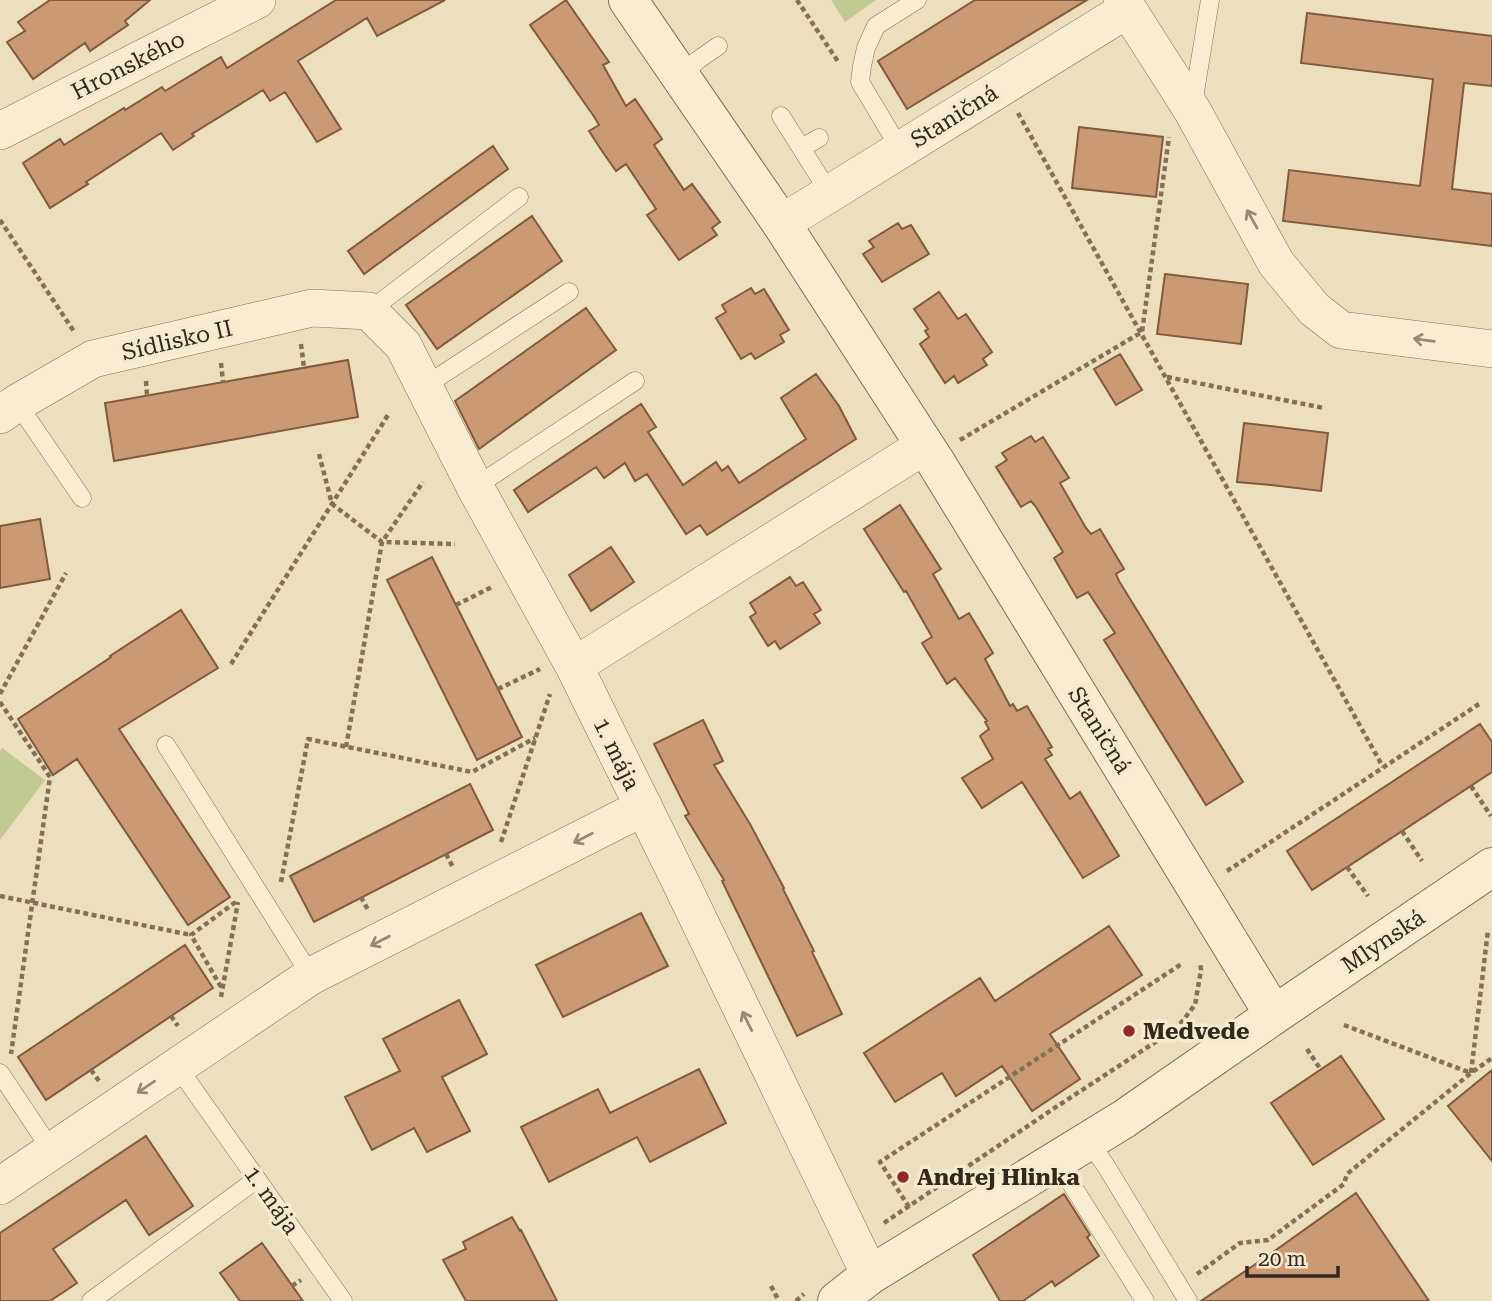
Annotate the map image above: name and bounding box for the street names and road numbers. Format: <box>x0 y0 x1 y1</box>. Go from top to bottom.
street label: Hronského <box>67 25 189 106</box>
street label: Staničná <box>906 79 1003 154</box>
street label: Sídlisko II <box>119 315 235 366</box>
street label: Staničná <box>1062 682 1137 779</box>
street label: 1. mája <box>587 714 646 795</box>
street label: Mlynská <box>1337 903 1430 979</box>
street label: 1. mája <box>238 1161 305 1240</box>

